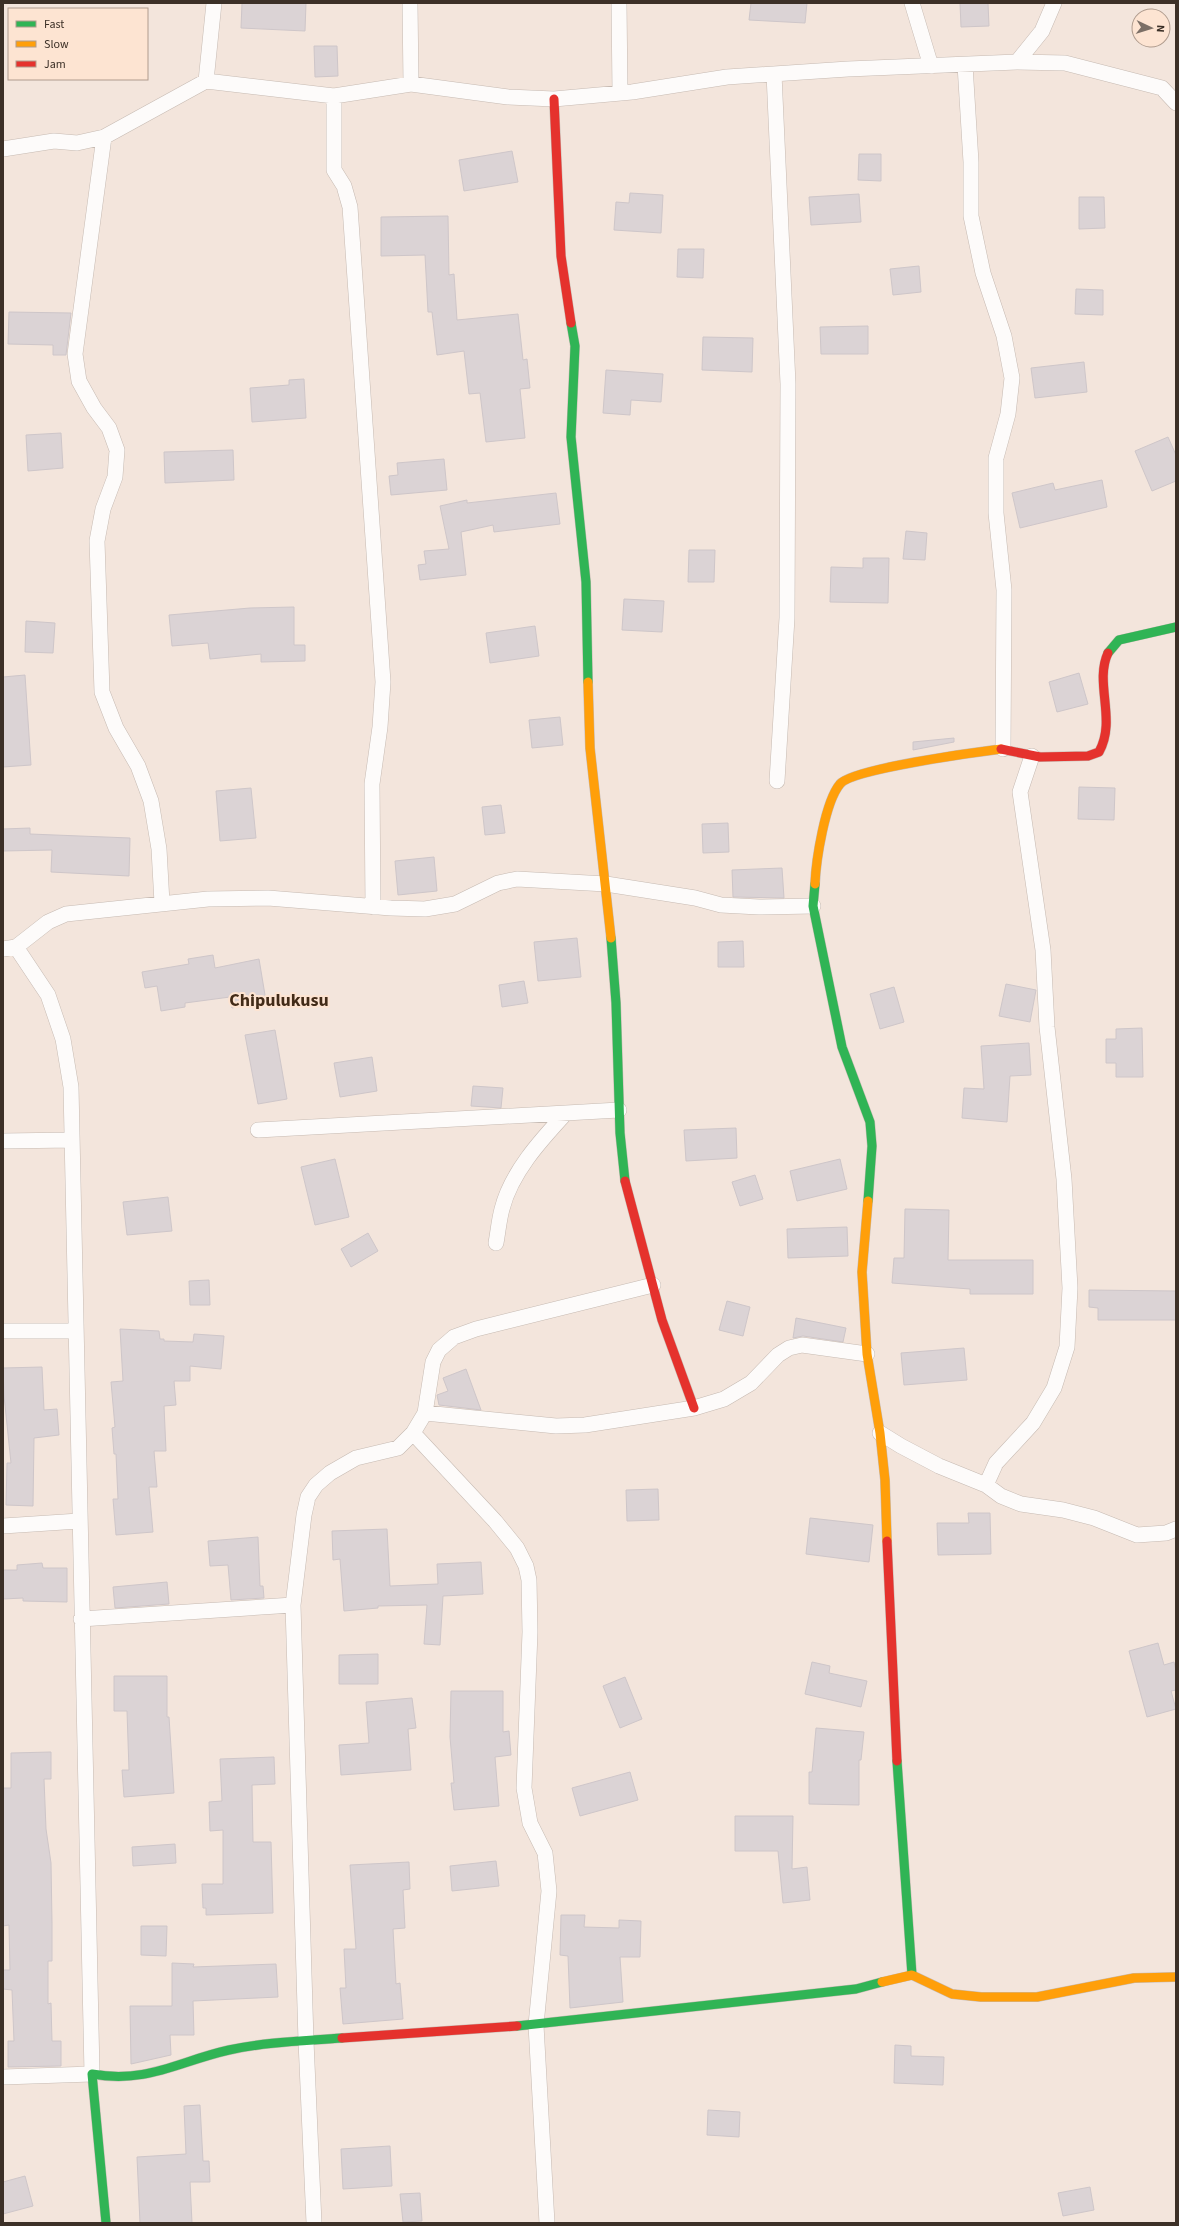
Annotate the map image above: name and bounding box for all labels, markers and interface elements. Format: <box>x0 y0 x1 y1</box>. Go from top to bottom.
legend <box>8 8 148 80</box>
north arrow <box>1131 8 1171 48</box>
text: Fast <box>44 16 64 33</box>
text: N <box>1153 24 1168 33</box>
text: Slow <box>44 36 69 53</box>
text: Jam <box>44 56 66 73</box>
district label: Chipulukusu <box>229 988 329 1013</box>

